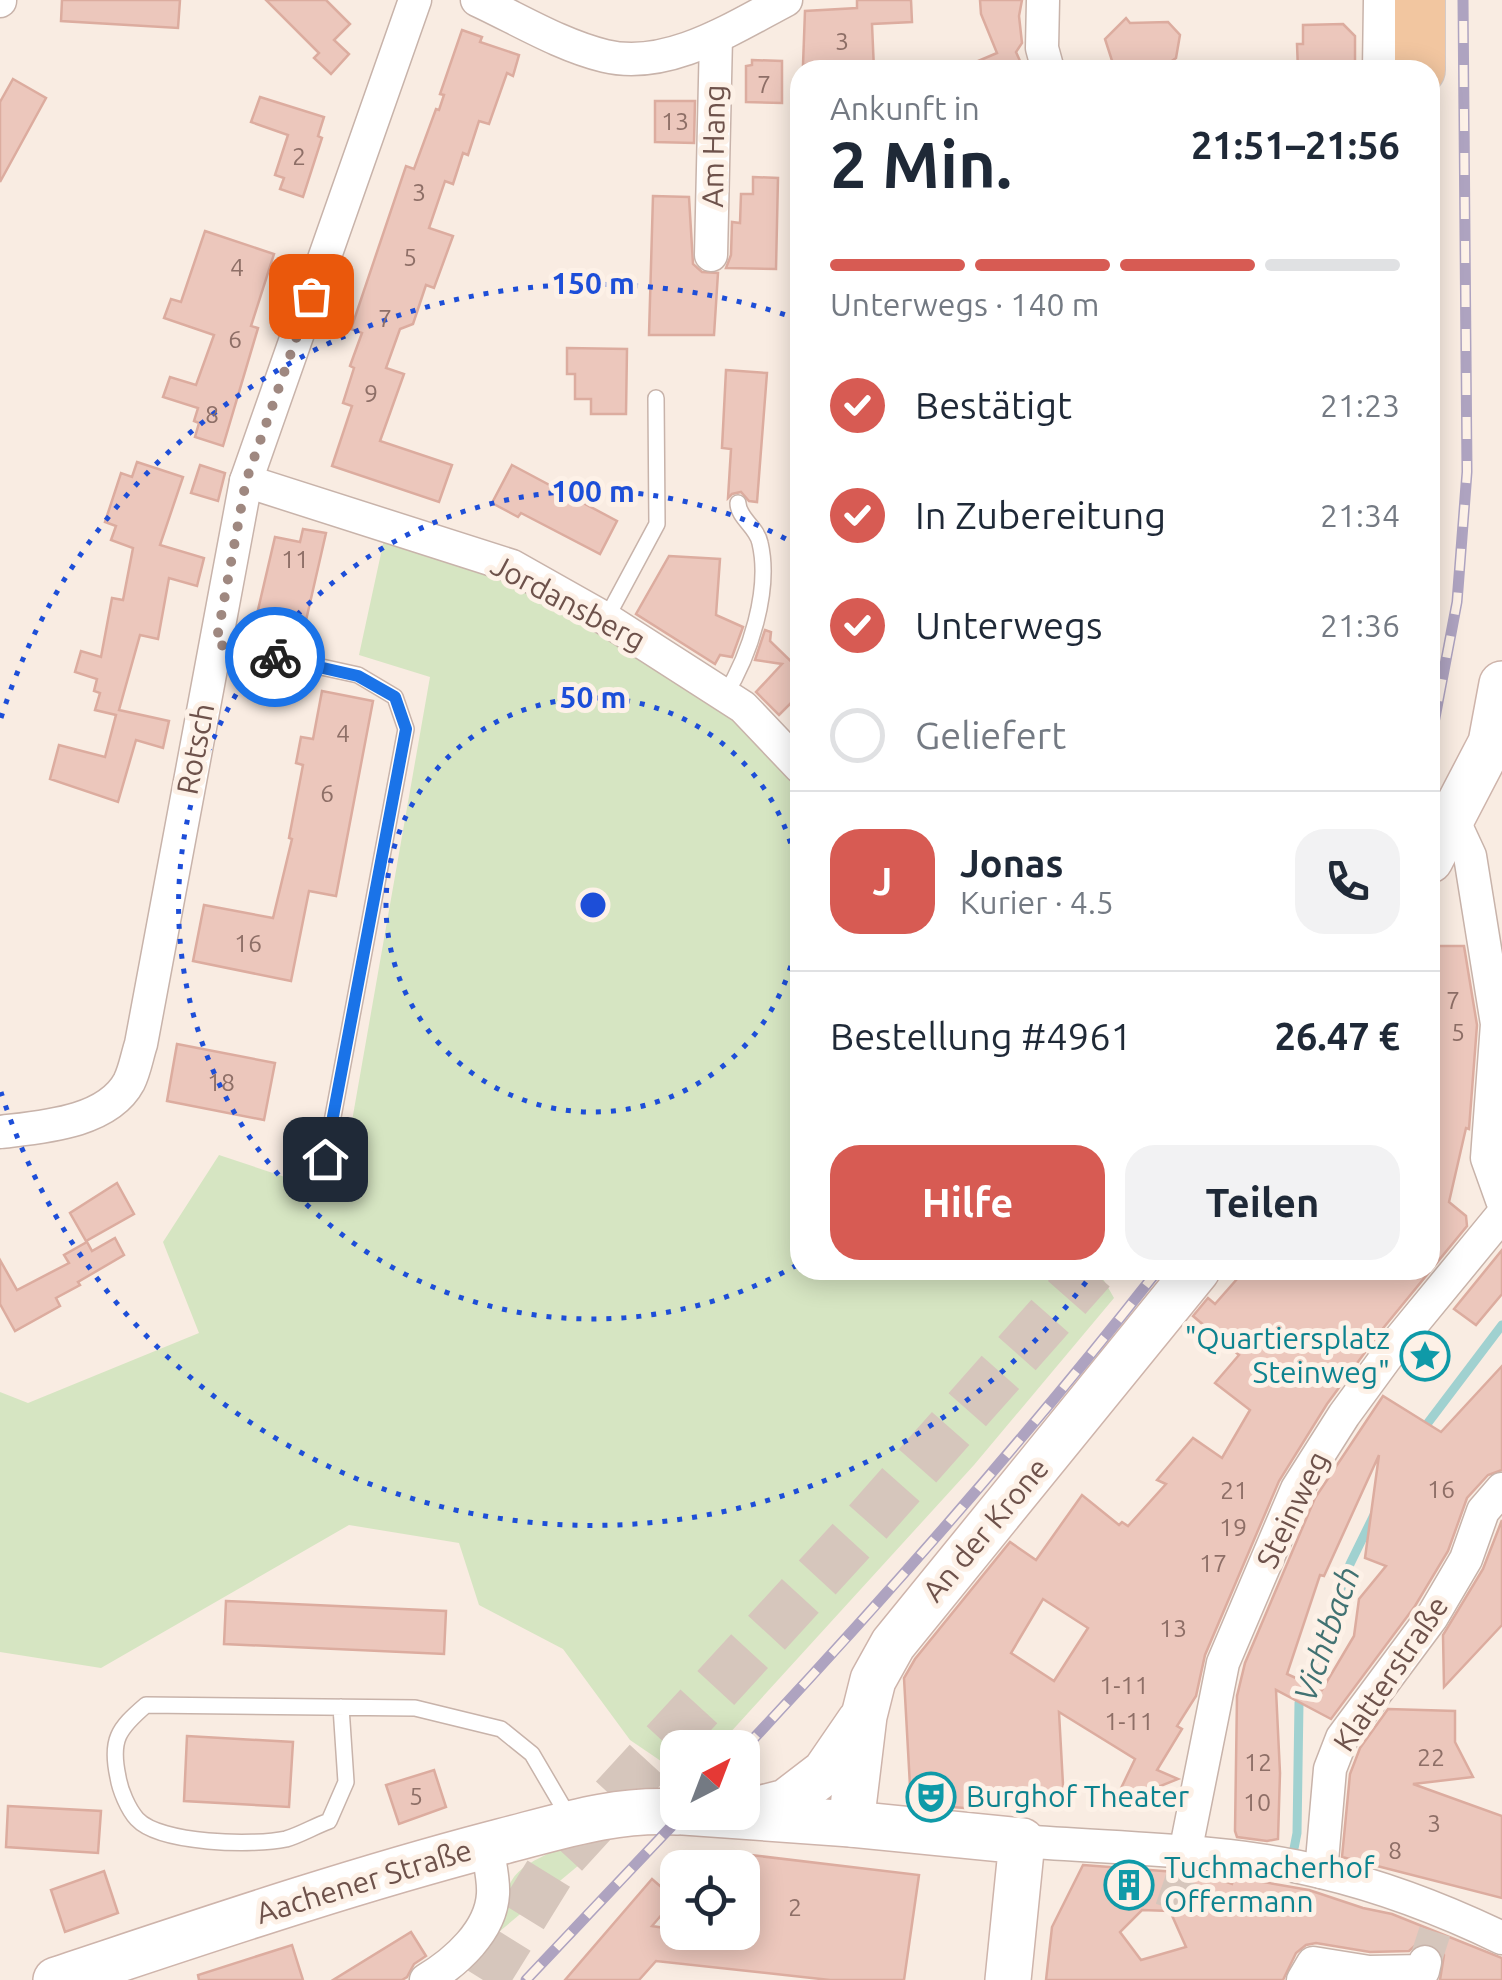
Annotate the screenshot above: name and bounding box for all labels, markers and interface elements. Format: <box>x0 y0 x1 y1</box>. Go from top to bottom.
house number: 3 <box>835 27 849 55</box>
house number: 7 <box>757 70 771 98</box>
street label: Am Hang <box>695 84 731 208</box>
text: Ankunft in <box>830 90 980 126</box>
house number: 13 <box>661 107 689 135</box>
text: 21:51–21:56 <box>1191 124 1400 166</box>
text: 2 Min. <box>830 127 1012 200</box>
house number: 2 <box>292 142 306 170</box>
house number: 3 <box>412 178 426 206</box>
house number: 5 <box>403 243 417 271</box>
house number: 4 <box>230 253 244 281</box>
pin <box>269 254 354 339</box>
text: 150 m <box>551 266 635 300</box>
icon: bag <box>284 269 339 324</box>
text: Unterwegs · 140 m <box>830 286 1099 322</box>
house number: 7 <box>378 304 392 332</box>
house number: 6 <box>228 325 242 353</box>
icon: check <box>830 378 885 433</box>
house number: 9 <box>364 379 378 407</box>
text: Bestätigt <box>915 384 1072 426</box>
text: 21:23 <box>1320 387 1400 423</box>
house number: 8 <box>205 400 219 428</box>
text: 100 m <box>551 474 635 508</box>
icon: check <box>830 488 885 543</box>
text: In Zubereitung <box>915 494 1166 536</box>
text: 21:34 <box>1320 497 1400 533</box>
house number: 11 <box>281 545 309 573</box>
street label: Jordansberg <box>486 547 651 657</box>
icon: check <box>830 598 885 653</box>
text: Unterwegs <box>915 604 1102 646</box>
courier <box>225 607 325 707</box>
text: 21:36 <box>1320 607 1400 643</box>
icon: bike <box>248 630 303 685</box>
text: 50 m <box>560 680 626 714</box>
street label: Rotsch <box>170 700 220 797</box>
text: Geliefert <box>915 714 1066 756</box>
house number: 4 <box>336 719 350 747</box>
house number: 6 <box>320 779 334 807</box>
button: phone <box>1295 829 1400 934</box>
text: Jonas <box>960 842 1063 884</box>
text: J <box>873 860 892 902</box>
text: Kurier · 4.5 <box>960 884 1114 920</box>
centre of rings <box>575 887 611 923</box>
house number: 16 <box>234 929 262 957</box>
house number: 7 <box>1446 986 1460 1014</box>
text: Bestellung #4961 <box>830 1015 1132 1057</box>
text: 26.47 € <box>1274 1015 1400 1057</box>
house number: 5 <box>1451 1018 1465 1046</box>
house number: 18 <box>207 1068 235 1096</box>
pin <box>283 1117 368 1202</box>
icon: home <box>298 1132 353 1187</box>
button: Hilfe <box>830 1145 1105 1260</box>
button: Teilen <box>1125 1145 1400 1260</box>
place label: "Quartiersplatz Steinweg" <box>1185 1321 1390 1389</box>
place icon: "Quartiersplatz Steinweg" <box>1399 1330 1451 1382</box>
street label: Steinweg <box>1249 1446 1335 1573</box>
street label: An der Krone <box>915 1451 1055 1608</box>
house number: 16 <box>1427 1475 1455 1503</box>
house number: 21 <box>1220 1476 1248 1504</box>
house number: 19 <box>1219 1513 1247 1541</box>
house number: 17 <box>1199 1549 1227 1577</box>
water label: Vichtbach <box>1286 1562 1366 1706</box>
street label: Klatterstraße <box>1326 1590 1454 1757</box>
house number: 13 <box>1159 1614 1187 1642</box>
house number: 1-11 <box>1099 1671 1149 1699</box>
house number: 1-11 <box>1104 1707 1154 1735</box>
north arrow <box>660 1730 760 1830</box>
map controls <box>660 1730 760 1950</box>
house number: 22 <box>1417 1743 1445 1771</box>
house number: 12 <box>1244 1748 1272 1776</box>
theatre icon: Burghof Theater <box>905 1771 957 1823</box>
place label: Burghof Theater <box>966 1779 1190 1813</box>
house number: 5 <box>409 1782 423 1810</box>
house number: 10 <box>1243 1788 1271 1816</box>
house number: 3 <box>1427 1809 1441 1837</box>
street label: Aachener Straße <box>252 1832 475 1930</box>
house number: 8 <box>1388 1836 1402 1864</box>
button: locate <box>660 1850 760 1950</box>
place label: Tuchmacherhof Offermann <box>1164 1850 1375 1918</box>
building icon: Tuchmacherhof Offermann <box>1103 1859 1155 1911</box>
house number: 2 <box>788 1893 802 1921</box>

